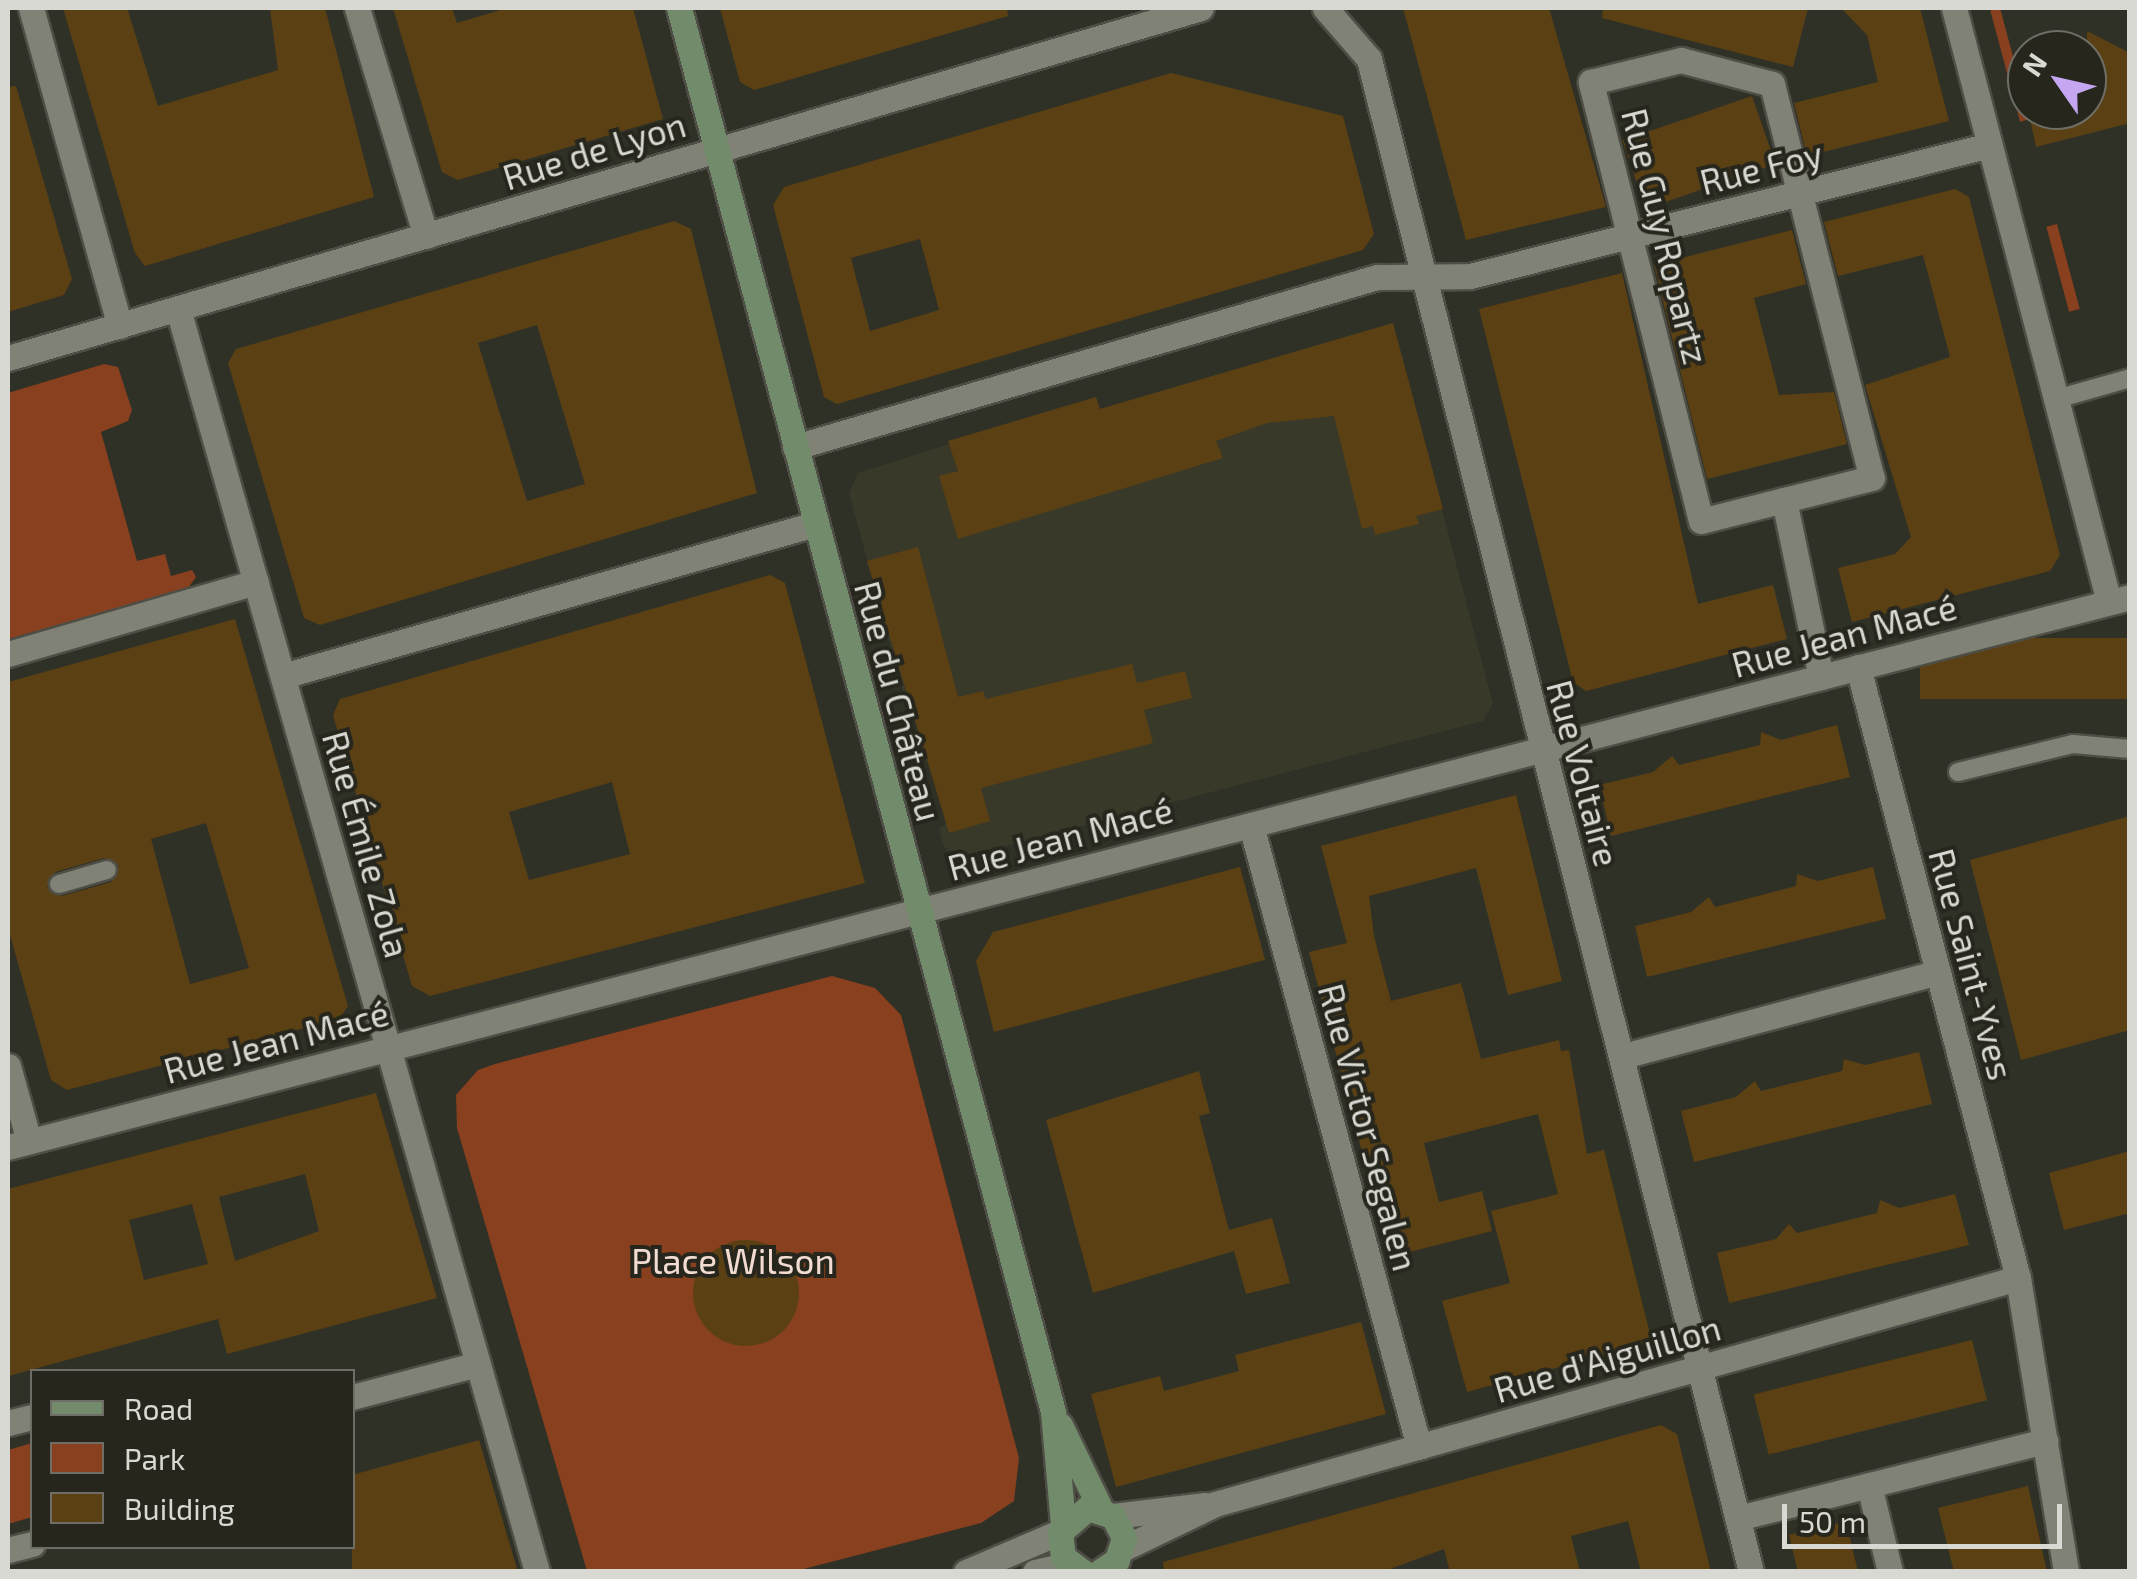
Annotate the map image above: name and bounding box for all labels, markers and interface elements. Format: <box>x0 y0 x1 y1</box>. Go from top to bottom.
north arrow <box>2007 30 2107 130</box>
text: N <box>2014 46 2054 82</box>
street label: Rue de Lyon <box>498 102 690 198</box>
street label: Rue Guy Ropartz <box>1614 104 1718 368</box>
street label: Rue Foy <box>1695 132 1827 202</box>
street label: Rue du Château <box>847 576 951 826</box>
street label: Rue Jean Macé <box>1727 585 1961 685</box>
street label: Rue Voltaire <box>1539 675 1629 871</box>
street label: Rue Émile Zola <box>315 726 419 962</box>
street label: Rue Jean Macé <box>943 788 1177 888</box>
street label: Rue Saint-Yves <box>1921 844 2023 1084</box>
street label: Rue Victor Segalen <box>1310 978 1428 1276</box>
street label: Rue Jean Macé <box>159 991 393 1091</box>
park label: Place Wilson <box>631 1239 835 1281</box>
street label: Rue d'Aiguillon <box>1489 1306 1725 1410</box>
legend <box>30 1369 355 1549</box>
text: Road <box>124 1390 193 1426</box>
text: Park <box>124 1440 185 1476</box>
scale bar <box>1787 1484 2067 1546</box>
text: Building <box>124 1490 235 1526</box>
text: 50 m <box>1799 1503 1866 1539</box>

